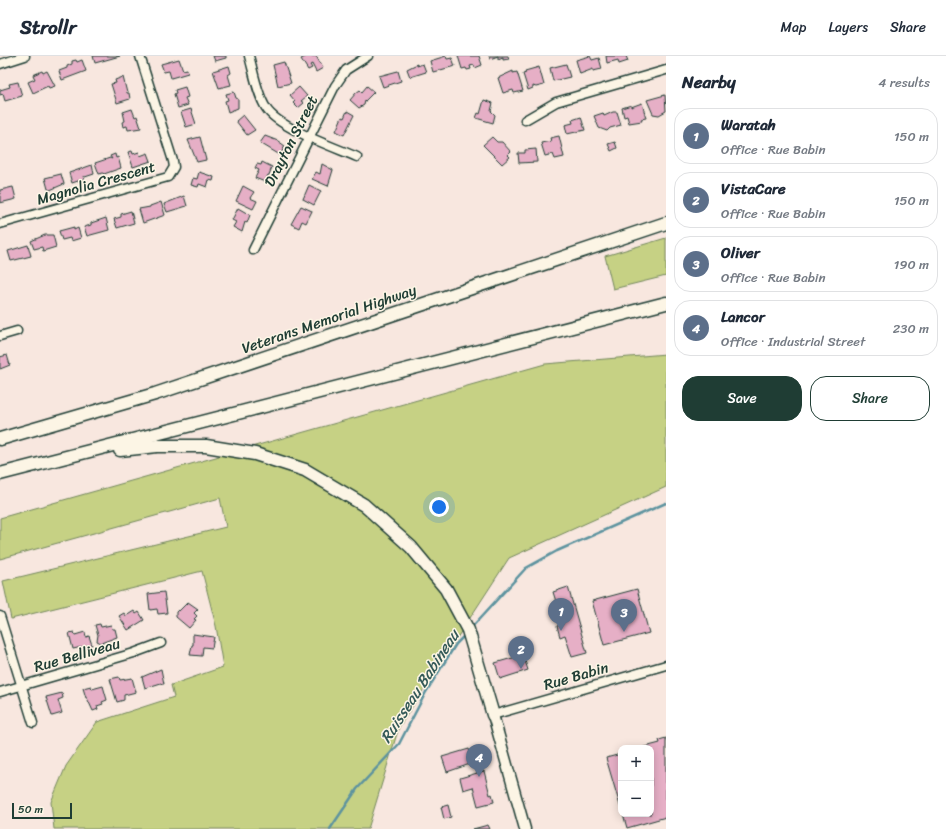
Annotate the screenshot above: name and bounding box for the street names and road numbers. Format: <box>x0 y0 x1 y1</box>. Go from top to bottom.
street label: Drayton Street <box>257 90 325 191</box>
street label: Magnolia Crescent <box>34 154 159 212</box>
street label: Veterans Memorial Highway <box>238 277 420 361</box>
street label: Rue Belliveau <box>31 630 123 680</box>
street label: Rue Babin <box>541 654 611 698</box>

